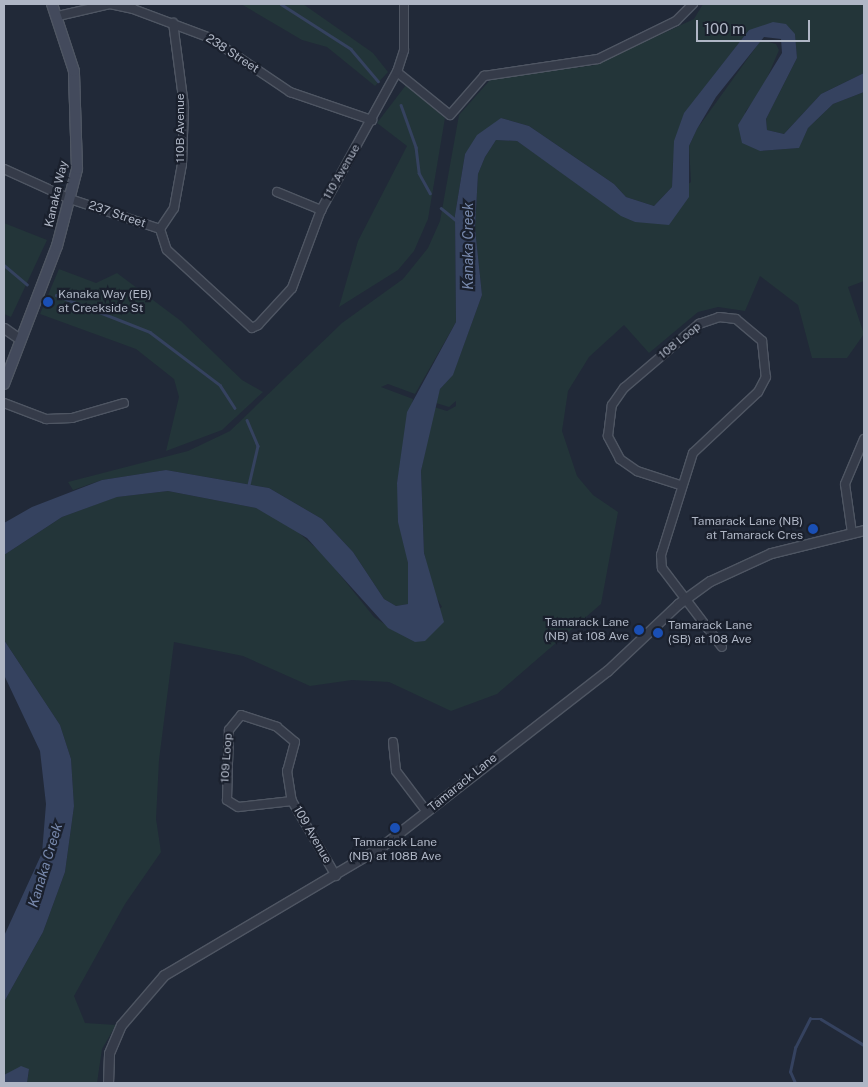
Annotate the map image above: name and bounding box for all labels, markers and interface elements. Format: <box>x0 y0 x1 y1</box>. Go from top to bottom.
scale bar <box>698 10 812 42</box>
text: 100 m <box>704 20 745 37</box>
street label: 238 Street <box>203 32 261 76</box>
street label: 110B Avenue <box>174 93 188 163</box>
street label: 110 Avenue <box>320 142 364 202</box>
street label: Kanaka Way <box>42 159 72 229</box>
street label: 237 Street <box>86 198 148 232</box>
water label: Kanaka Creek <box>460 202 476 290</box>
place label: Kanaka Way (EB) at Creekside St <box>58 288 152 316</box>
marker: Kanaka Way (EB) at Creekside St <box>42 296 54 308</box>
street label: 108 Loop <box>656 320 704 362</box>
place label: Tamarack Lane (NB) at Tamarack Cres <box>691 515 803 543</box>
marker: Tamarack Lane (NB) at Tamarack Cres <box>807 523 819 535</box>
place label: Tamarack Lane (NB) at 108 Ave <box>544 616 629 644</box>
place label: Tamarack Lane (SB) at 108 Ave <box>668 619 752 647</box>
marker: Tamarack Lane (NB) at 108 Ave <box>633 624 645 636</box>
marker: Tamarack Lane (SB) at 108 Ave <box>652 627 664 639</box>
street label: 109 Loop <box>218 733 236 783</box>
street label: Tamarack Lane <box>426 751 500 815</box>
street label: 109 Avenue <box>290 804 334 866</box>
water label: Kanaka Creek <box>24 821 66 909</box>
marker: Tamarack Lane (NB) at 108B Ave <box>389 822 401 834</box>
place label: Tamarack Lane (NB) at 108B Ave <box>349 836 441 864</box>

